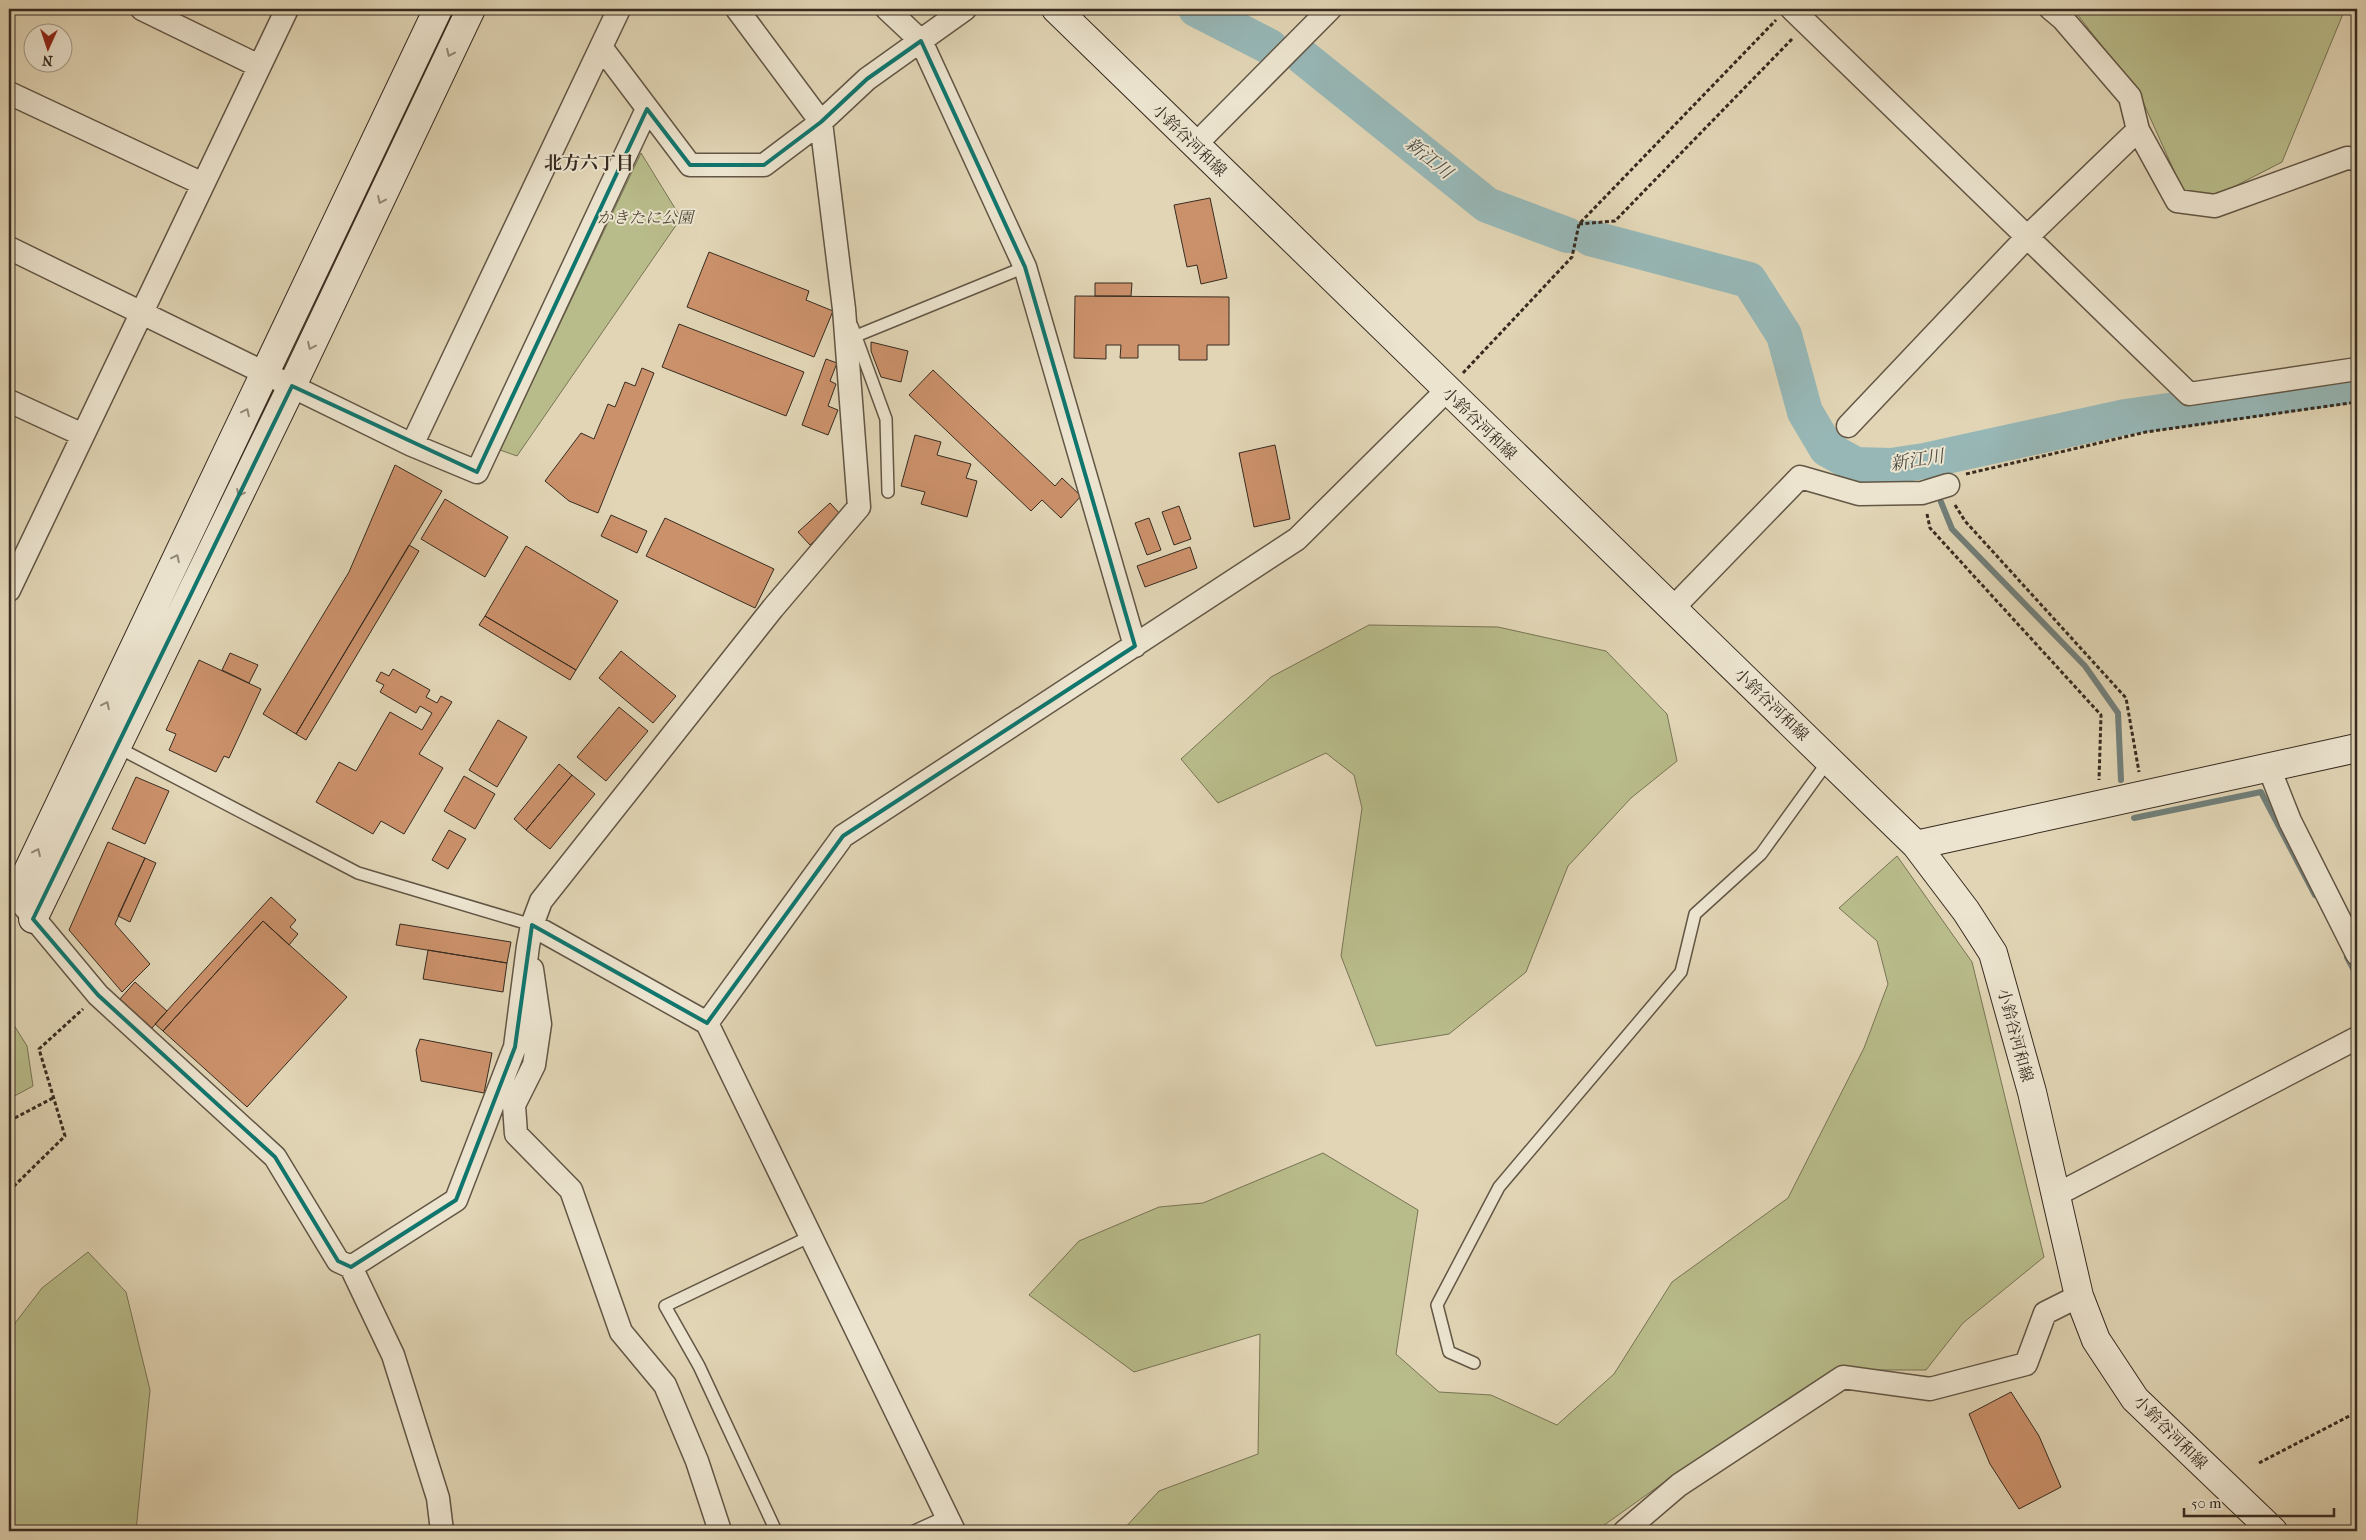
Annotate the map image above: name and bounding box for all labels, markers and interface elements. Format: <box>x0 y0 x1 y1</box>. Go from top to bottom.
north arrow <box>22 22 72 72</box>
one-way arrow <box>446 48 456 57</box>
text: N <box>41 52 53 69</box>
street label: 小鈴谷河和線 <box>1149 100 1231 181</box>
water label: 新江川 <box>1401 133 1458 185</box>
district label: 北方六丁目 <box>544 153 634 174</box>
one-way arrow <box>376 195 387 204</box>
park label: かきたに公園 <box>597 208 696 227</box>
one-way arrow <box>307 341 317 350</box>
street label: 小鈴谷河和線 <box>1439 383 1521 464</box>
one-way arrow <box>240 408 250 417</box>
water label: 新江川 <box>1889 446 1947 475</box>
one-way arrow <box>236 488 246 497</box>
one-way arrow <box>170 554 180 563</box>
street label: 小鈴谷河和線 <box>1731 664 1813 745</box>
one-way arrow <box>100 701 110 710</box>
one-way arrow <box>31 848 41 857</box>
street label: 小鈴谷河和線 <box>1994 986 2037 1084</box>
street label: 小鈴谷河和線 <box>2130 1392 2211 1473</box>
scale bar <box>2184 1485 2334 1517</box>
text: 50 m <box>2191 1494 2222 1512</box>

